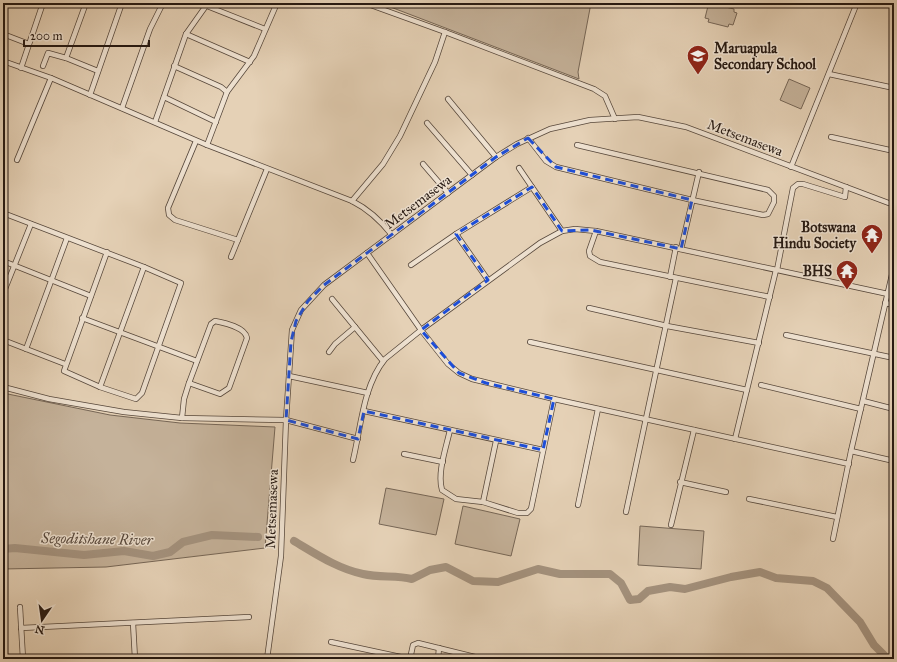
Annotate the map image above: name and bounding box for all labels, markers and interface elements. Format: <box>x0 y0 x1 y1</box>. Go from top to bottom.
scale bar <box>24 22 149 48</box>
text: 200 m <box>30 29 63 43</box>
place label: Maruapula Secondary School <box>714 40 817 74</box>
school or university icon: Maruapula Secondary School <box>685 43 711 76</box>
street label: Metsemasewa <box>705 116 785 160</box>
street label: Metsemasewa <box>381 171 455 233</box>
place label: Botswana Hindu Society <box>773 219 857 253</box>
temple icon: Botswana Hindu Society <box>859 222 885 255</box>
temple icon: BHS <box>834 258 860 291</box>
place label: BHS <box>803 263 832 280</box>
street label: Metsemasewa <box>262 469 282 549</box>
water label: Segoditshane River <box>40 529 154 549</box>
north arrow <box>22 600 62 640</box>
text: N <box>33 622 46 637</box>

